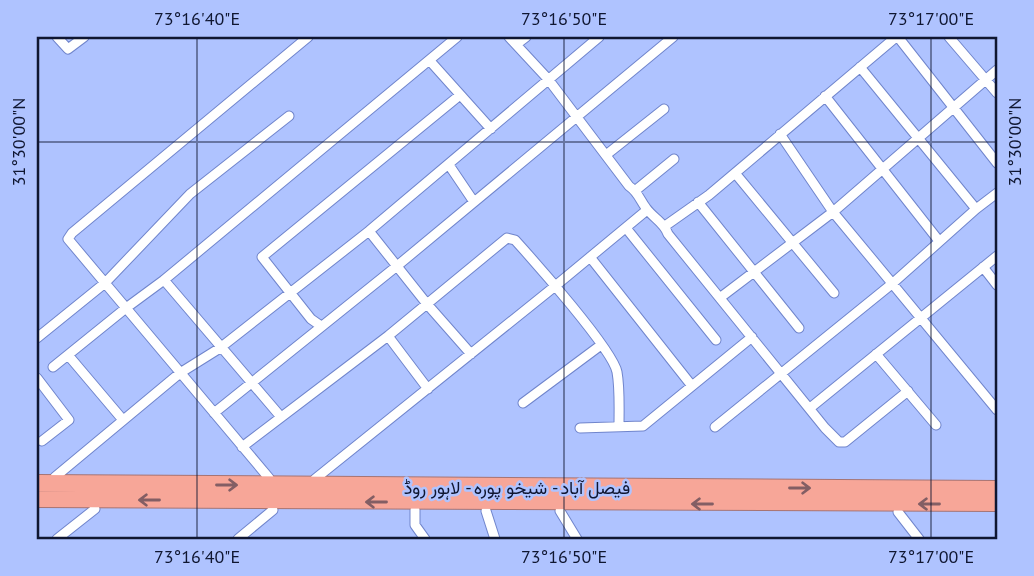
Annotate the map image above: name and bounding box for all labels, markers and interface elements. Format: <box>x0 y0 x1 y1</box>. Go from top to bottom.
text: 73°16'40"E <box>154 7 240 30</box>
text: 73°16'50"E <box>521 7 607 30</box>
text: 73°17'00"E <box>888 7 974 30</box>
text: 31°30'00"N <box>7 98 30 186</box>
text: 31°30'00"N <box>1003 98 1026 186</box>
street label: فیصل آباد - شیخو پورہ - لاہور روڈ <box>404 476 630 500</box>
one-way arrow <box>216 478 239 492</box>
one-way arrow <box>788 481 811 495</box>
one-way arrow <box>137 493 160 507</box>
one-way arrow <box>365 495 388 509</box>
one-way arrow <box>690 497 713 511</box>
one-way arrow <box>918 497 941 511</box>
text: 73°16'40"E <box>154 545 240 568</box>
text: 73°16'50"E <box>521 545 607 568</box>
text: 73°17'00"E <box>888 545 974 568</box>

